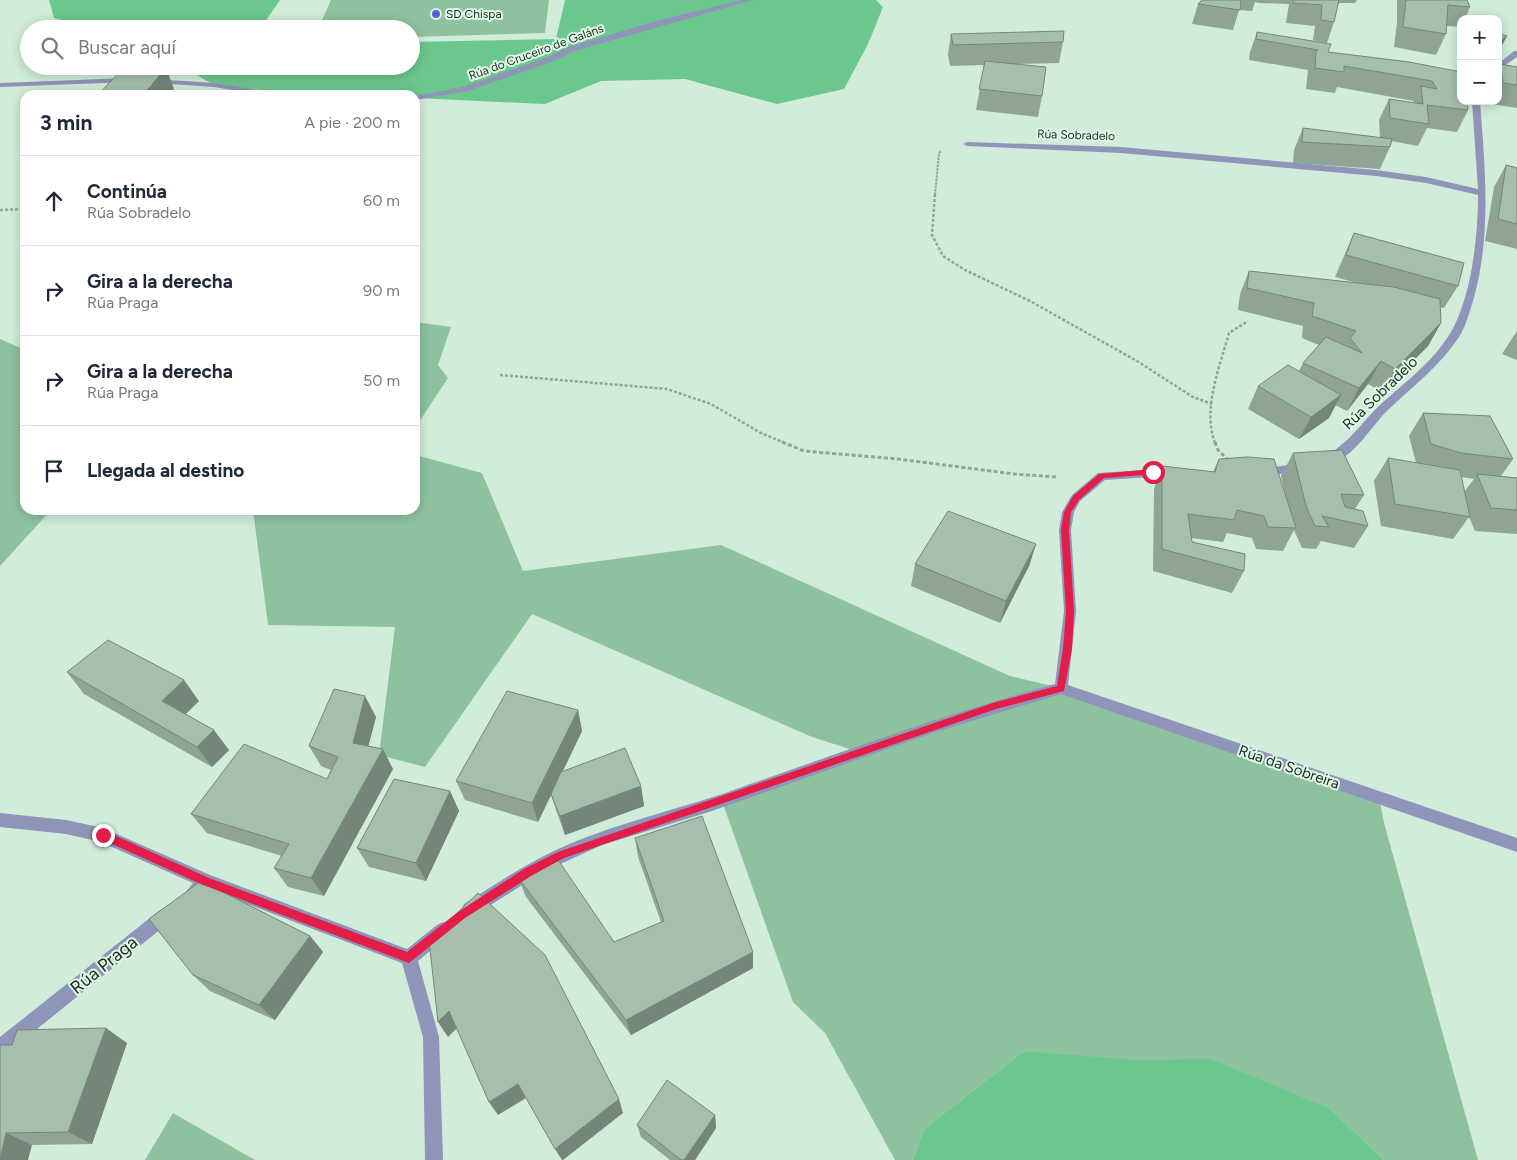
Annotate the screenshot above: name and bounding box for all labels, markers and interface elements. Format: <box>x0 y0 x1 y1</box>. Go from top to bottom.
place label: SD Chispa <box>446 7 502 21</box>
marker: SD Chispa <box>430 8 442 20</box>
map controls <box>1457 15 1502 105</box>
button: + <box>1457 15 1502 60</box>
search box <box>20 20 420 75</box>
street label: Rúa do Cruceiro de Galáns <box>467 21 606 83</box>
icon: search <box>38 34 66 62</box>
text: Buscar aquí <box>78 36 176 59</box>
button: − <box>1457 60 1502 105</box>
text: 3 min <box>40 110 92 135</box>
text: A pie · 200 m <box>304 113 400 132</box>
street label: Rúa Sobradelo <box>1037 127 1115 143</box>
text: Continúa <box>87 180 167 203</box>
icon: ahead <box>40 187 68 215</box>
text: 60 m <box>363 191 400 210</box>
text: Rúa Sobradelo <box>87 203 191 222</box>
text: Gira a la derecha <box>87 270 233 293</box>
icon: right <box>40 277 68 305</box>
text: 90 m <box>363 281 400 300</box>
text: Rúa Praga <box>87 293 158 312</box>
street label: Rúa Sobradelo <box>1339 352 1422 433</box>
text: Gira a la derecha <box>87 360 233 383</box>
icon: right <box>40 367 68 395</box>
text: 50 m <box>363 371 400 390</box>
text: Rúa Praga <box>87 383 158 402</box>
icon: arrive <box>40 457 68 485</box>
text: Llegada al destino <box>87 459 244 482</box>
route start <box>1142 461 1165 484</box>
street label: Rúa da Sobreira <box>1236 741 1342 793</box>
route end <box>92 824 115 847</box>
street label: Rúa Praga <box>66 931 142 999</box>

